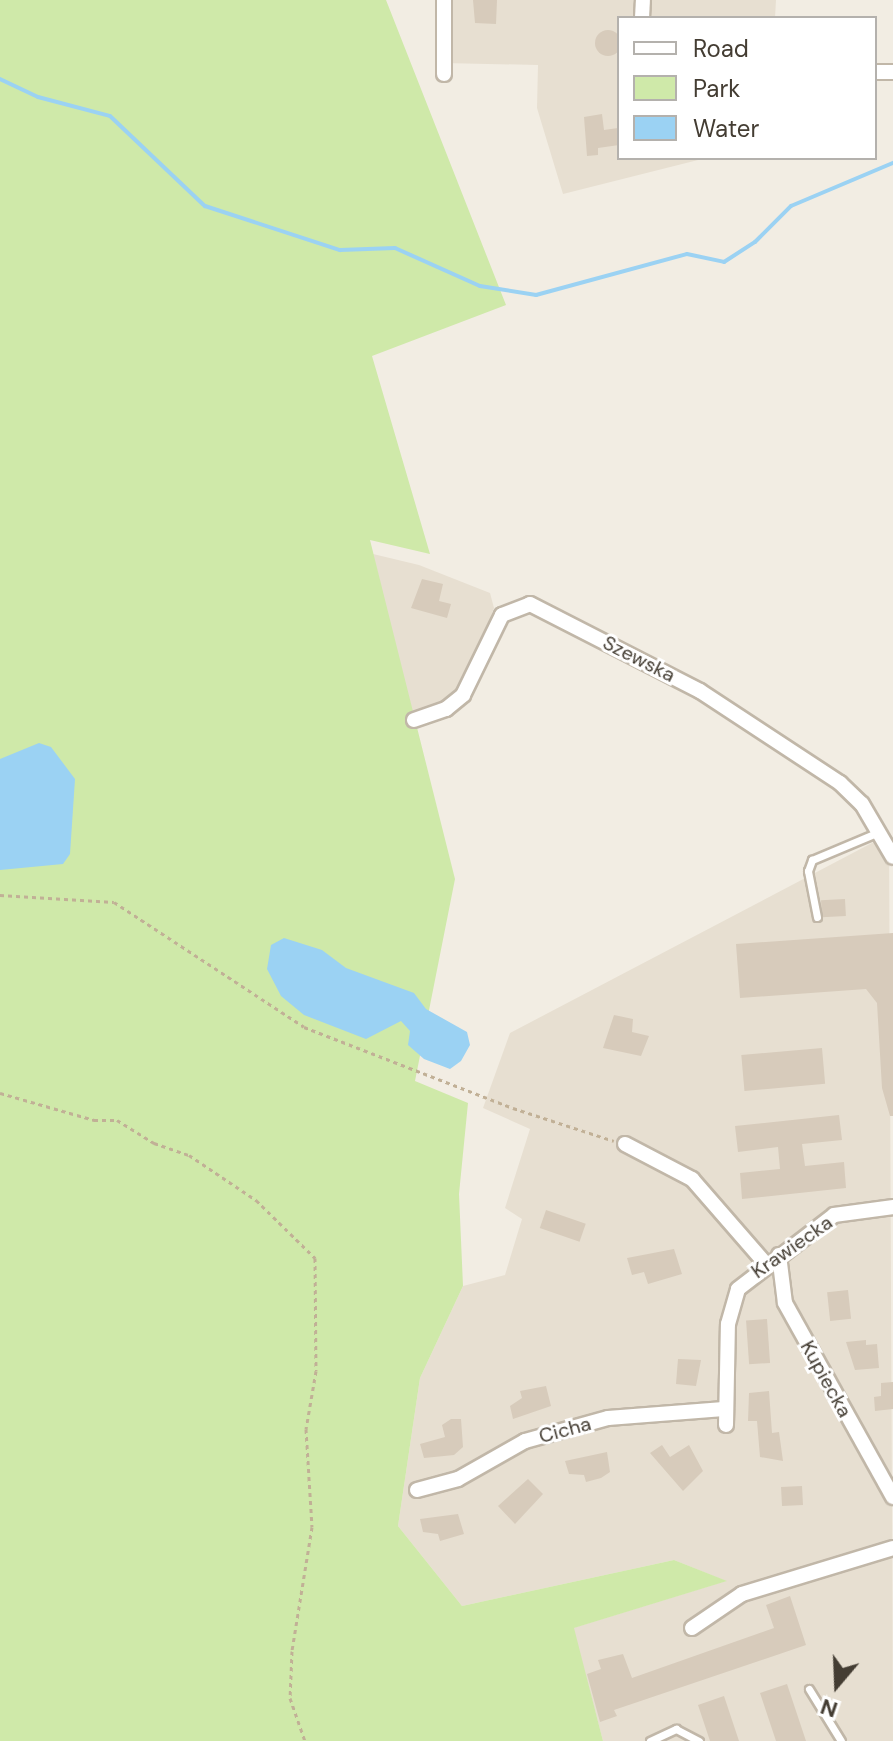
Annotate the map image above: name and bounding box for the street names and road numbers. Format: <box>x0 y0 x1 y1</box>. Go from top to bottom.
street label: Szewska <box>599 631 679 687</box>
street label: Krawiecka <box>747 1210 837 1284</box>
street label: Kupiecka <box>795 1337 857 1421</box>
street label: Cicha <box>536 1412 594 1448</box>

